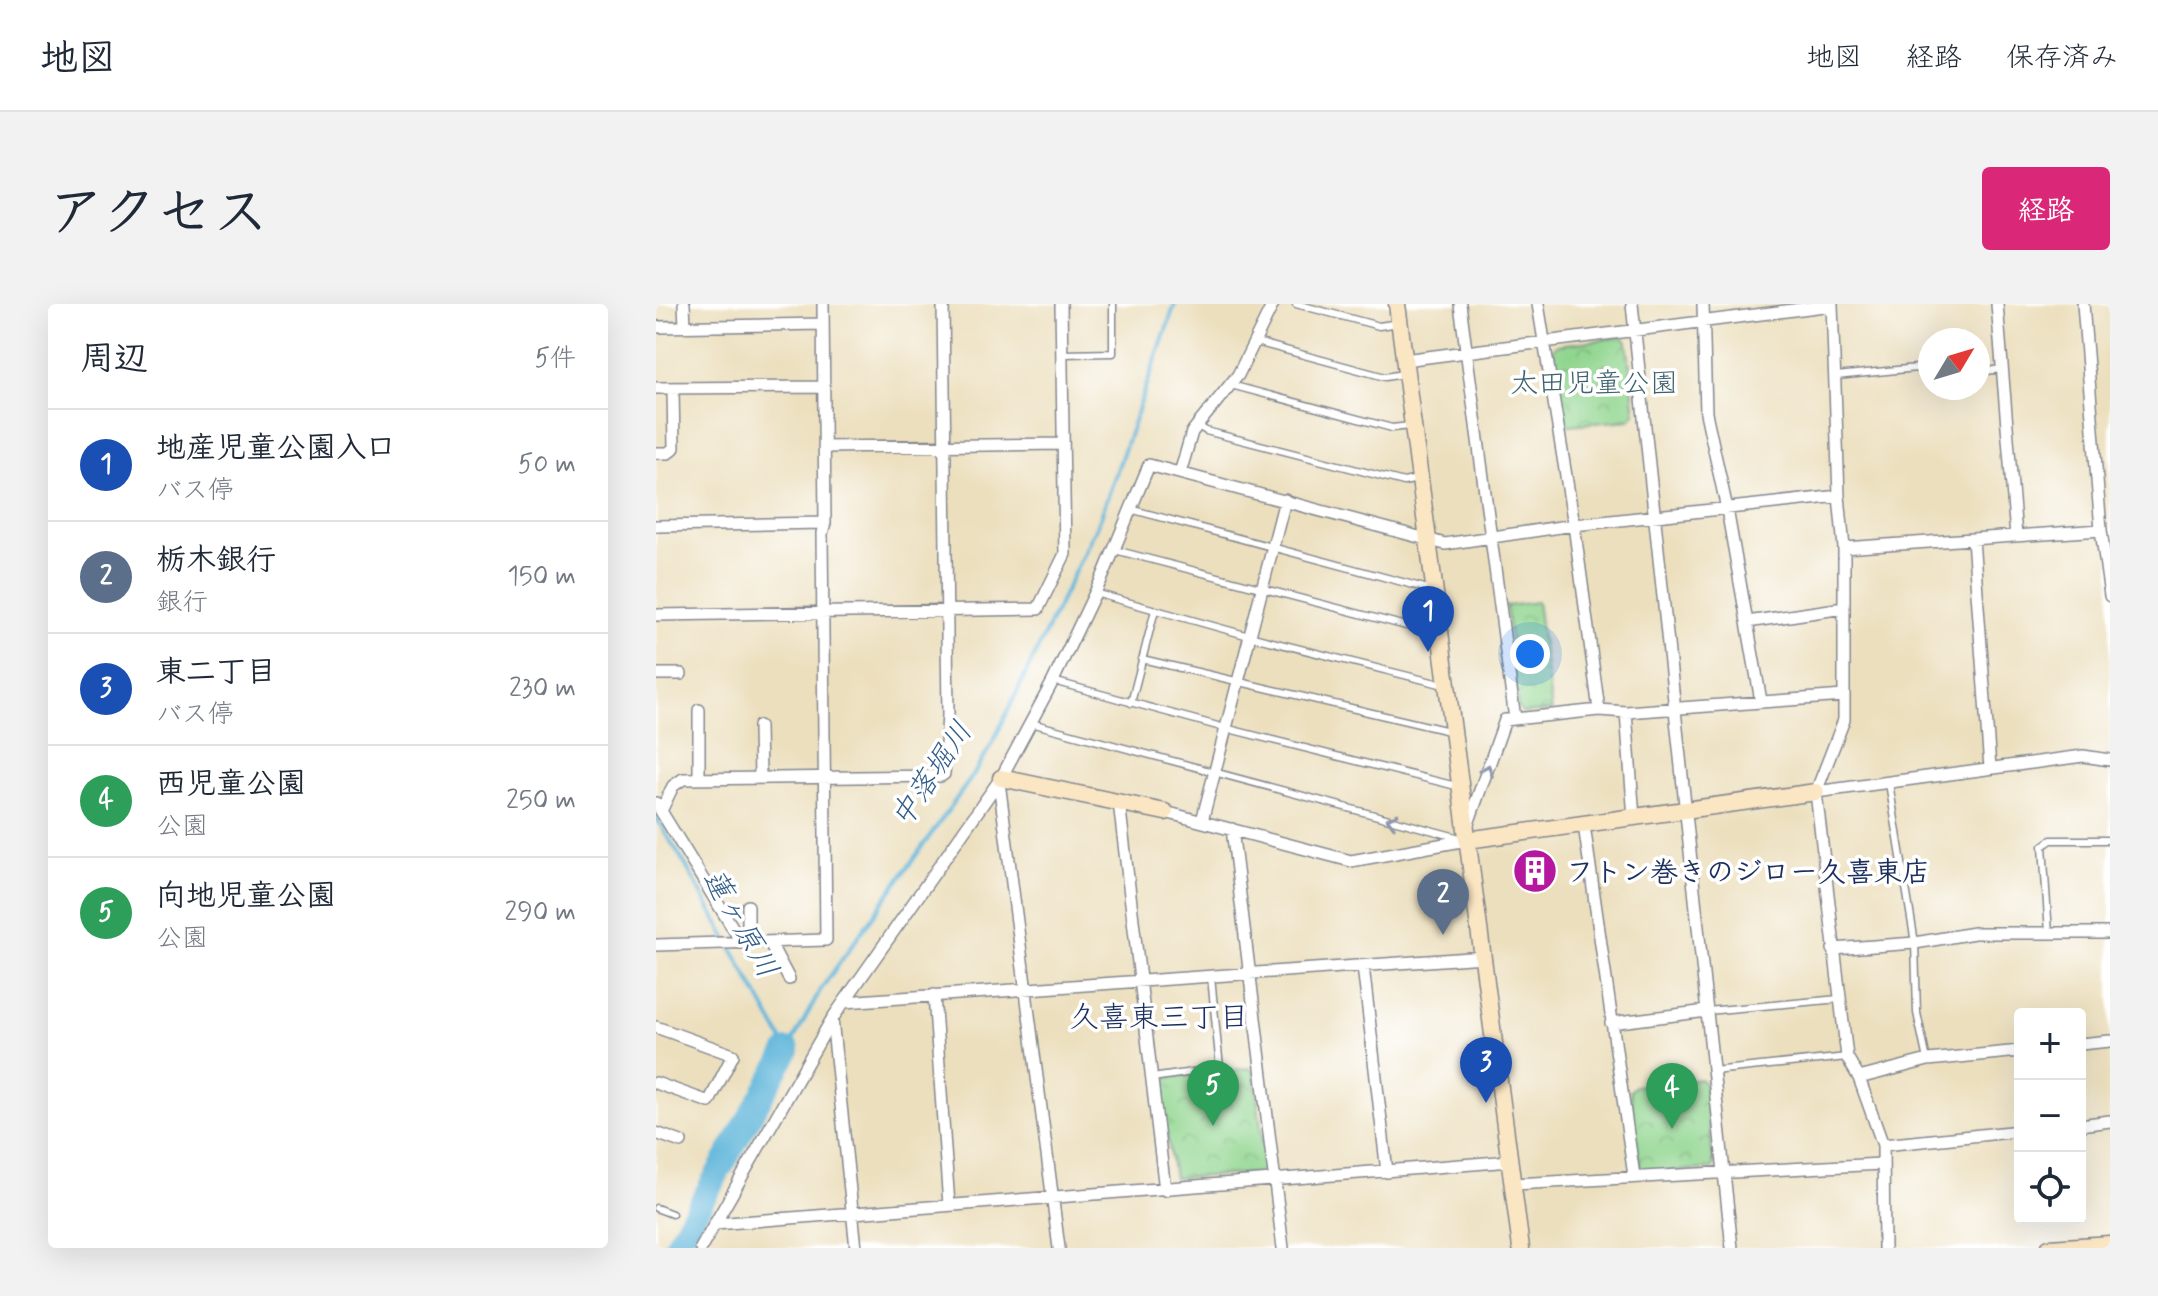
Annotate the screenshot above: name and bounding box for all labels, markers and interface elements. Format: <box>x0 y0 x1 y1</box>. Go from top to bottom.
text: 地図 <box>40 35 116 84</box>
text: 地図 <box>1806 40 1862 77</box>
text: 経路 <box>1906 40 1962 77</box>
text: 保存済み <box>2006 40 2118 77</box>
button: 経路 <box>1982 167 2110 250</box>
text: アクセス <box>48 178 269 251</box>
north arrow <box>1918 328 1990 400</box>
text: 周辺 <box>80 337 148 382</box>
text: 5件 <box>534 342 576 376</box>
park label: 太田児童公園 <box>1510 366 1678 403</box>
text: 地産児童公園入口 <box>156 429 396 468</box>
text: 1 <box>100 448 112 482</box>
text: 50 m <box>518 448 576 482</box>
text: バス停 <box>156 474 234 508</box>
text: 栃木銀行 <box>156 541 276 580</box>
text: 2 <box>100 560 112 594</box>
text: 150 m <box>507 560 576 594</box>
text: 銀行 <box>156 586 208 620</box>
pin: 1 <box>1402 586 1454 652</box>
your location <box>1510 634 1550 674</box>
text: 東二丁目 <box>156 653 276 692</box>
text: 3 <box>100 672 112 706</box>
text: 230 m <box>509 672 576 706</box>
text: バス停 <box>156 698 234 732</box>
water label: 中落堀川 <box>883 714 982 835</box>
one-way arrow <box>1477 764 1494 778</box>
text: 西児童公園 <box>156 765 306 804</box>
text: 4 <box>98 784 114 818</box>
text: 250 m <box>506 784 576 818</box>
text: 公園 <box>156 810 208 844</box>
one-way arrow <box>1385 812 1399 829</box>
building icon: フトン巻きのジロー久喜東店 <box>1511 847 1559 895</box>
place label: フトン巻きのジロー久喜東店 <box>1566 855 1930 892</box>
water label: 蓮ヶ原川 <box>693 862 787 985</box>
pin: 2 <box>1417 869 1469 935</box>
text: 向地児童公園 <box>156 877 336 916</box>
text: 5 <box>98 896 114 930</box>
text: 290 m <box>504 896 576 930</box>
text: 公園 <box>156 922 208 956</box>
district label: 久喜東三丁目 <box>1069 999 1249 1038</box>
map controls <box>2014 1008 2086 1224</box>
button: + <box>2014 1008 2086 1080</box>
pin: 3 <box>1460 1037 1512 1103</box>
pin: 5 <box>1187 1060 1239 1126</box>
pin: 4 <box>1646 1063 1698 1129</box>
button: − <box>2014 1080 2086 1152</box>
button: locate <box>2014 1152 2086 1224</box>

